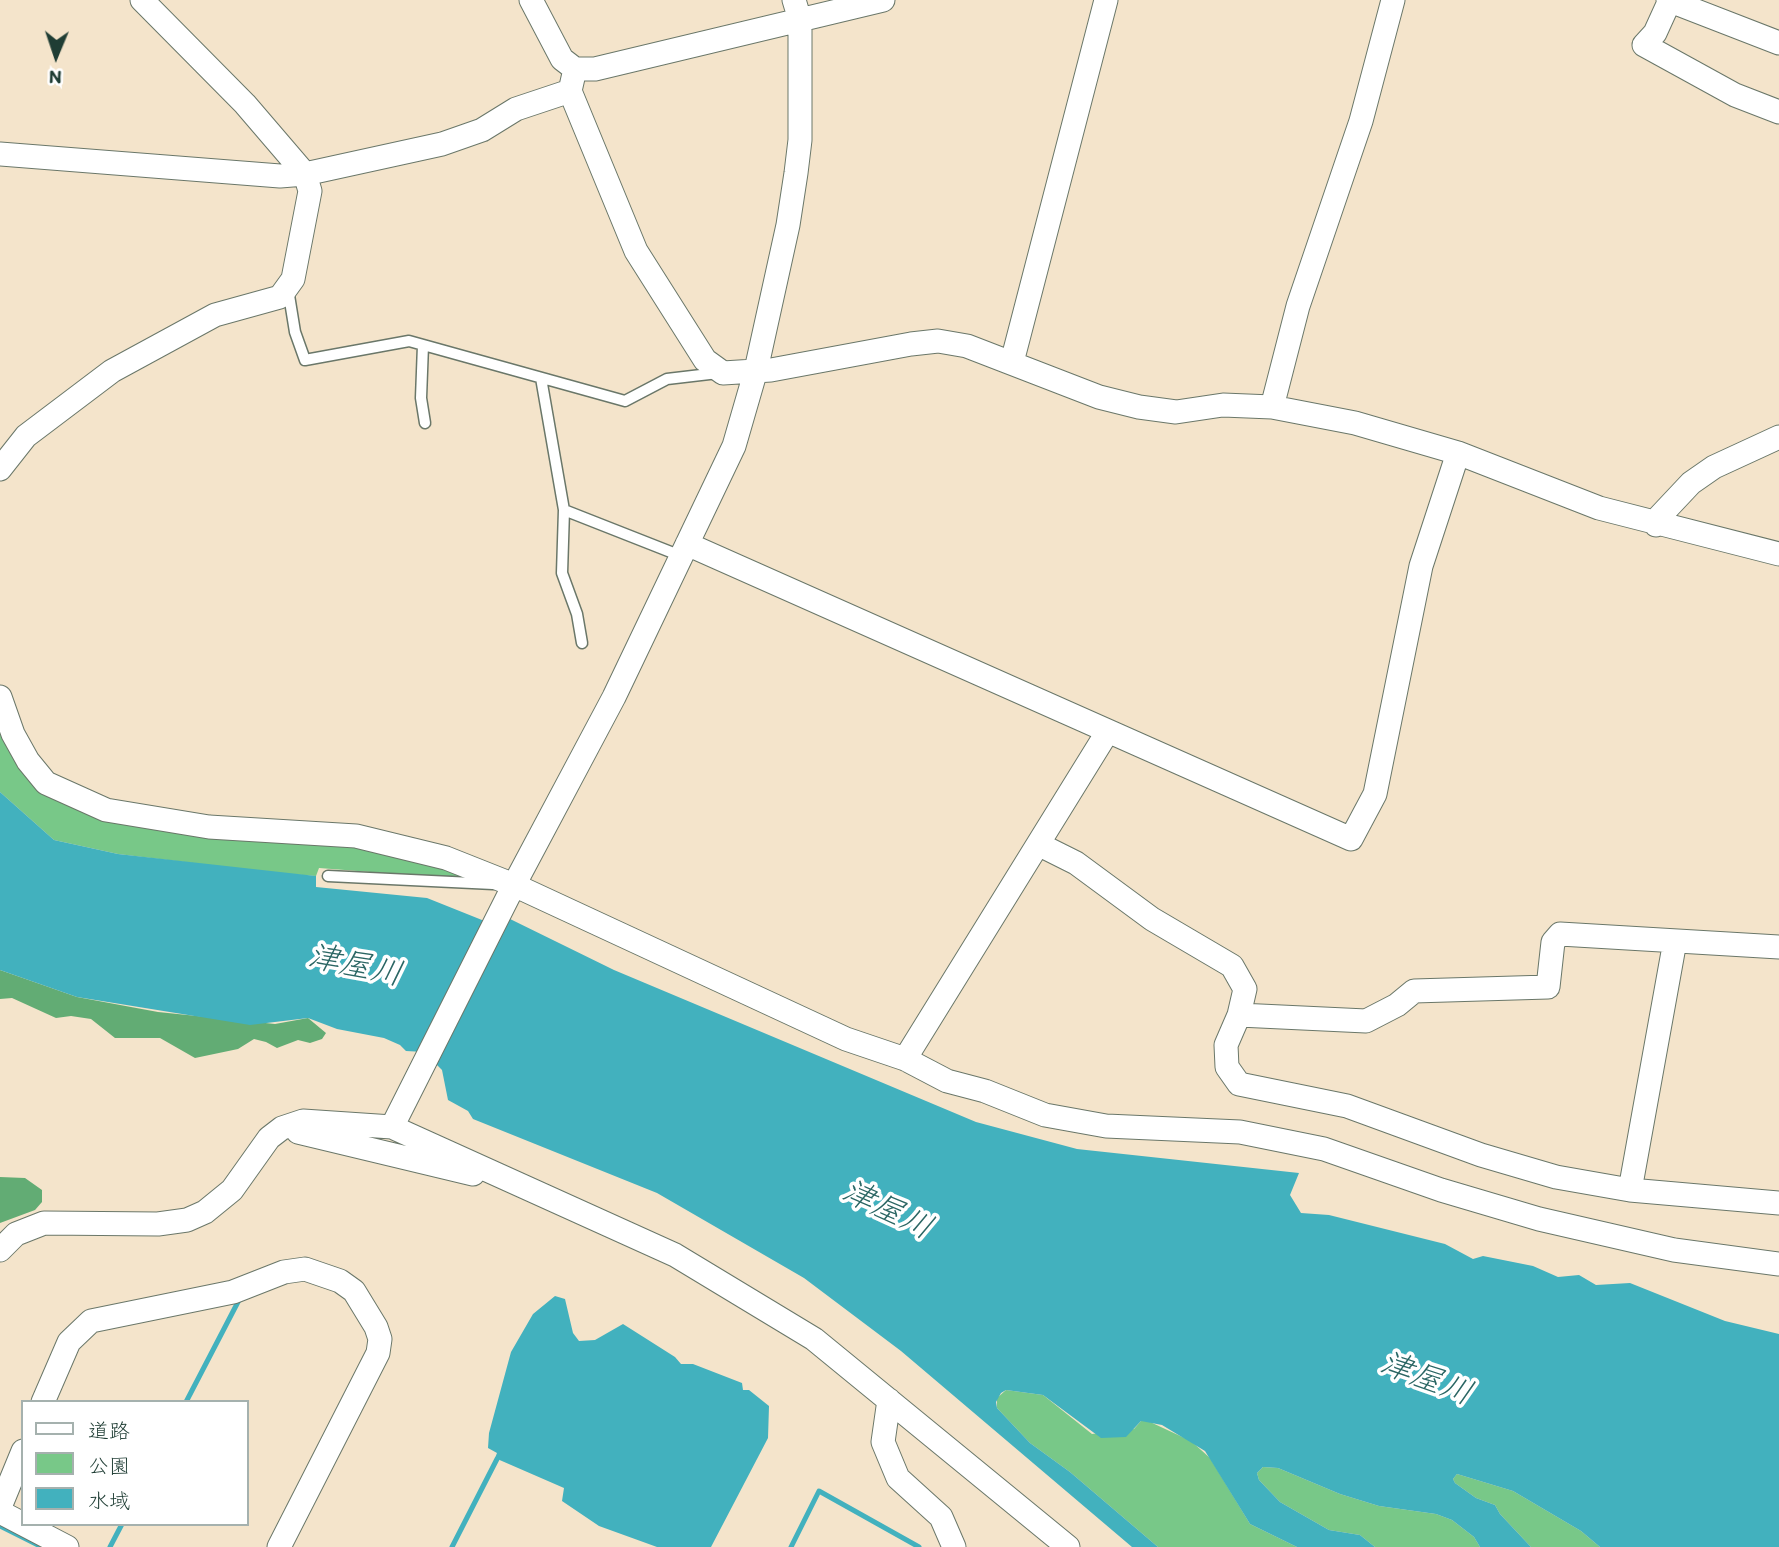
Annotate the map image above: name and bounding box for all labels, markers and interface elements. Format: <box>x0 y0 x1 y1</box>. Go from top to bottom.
north arrow <box>21 21 91 91</box>
text: N <box>48 66 62 89</box>
water label: 津屋川 <box>304 938 406 996</box>
water label: 津屋川 <box>835 1173 939 1249</box>
water label: 津屋川 <box>1374 1345 1478 1415</box>
legend <box>21 1400 248 1526</box>
text: 道路 <box>88 1418 130 1443</box>
text: 公園 <box>88 1453 130 1478</box>
text: 水域 <box>88 1488 130 1513</box>

